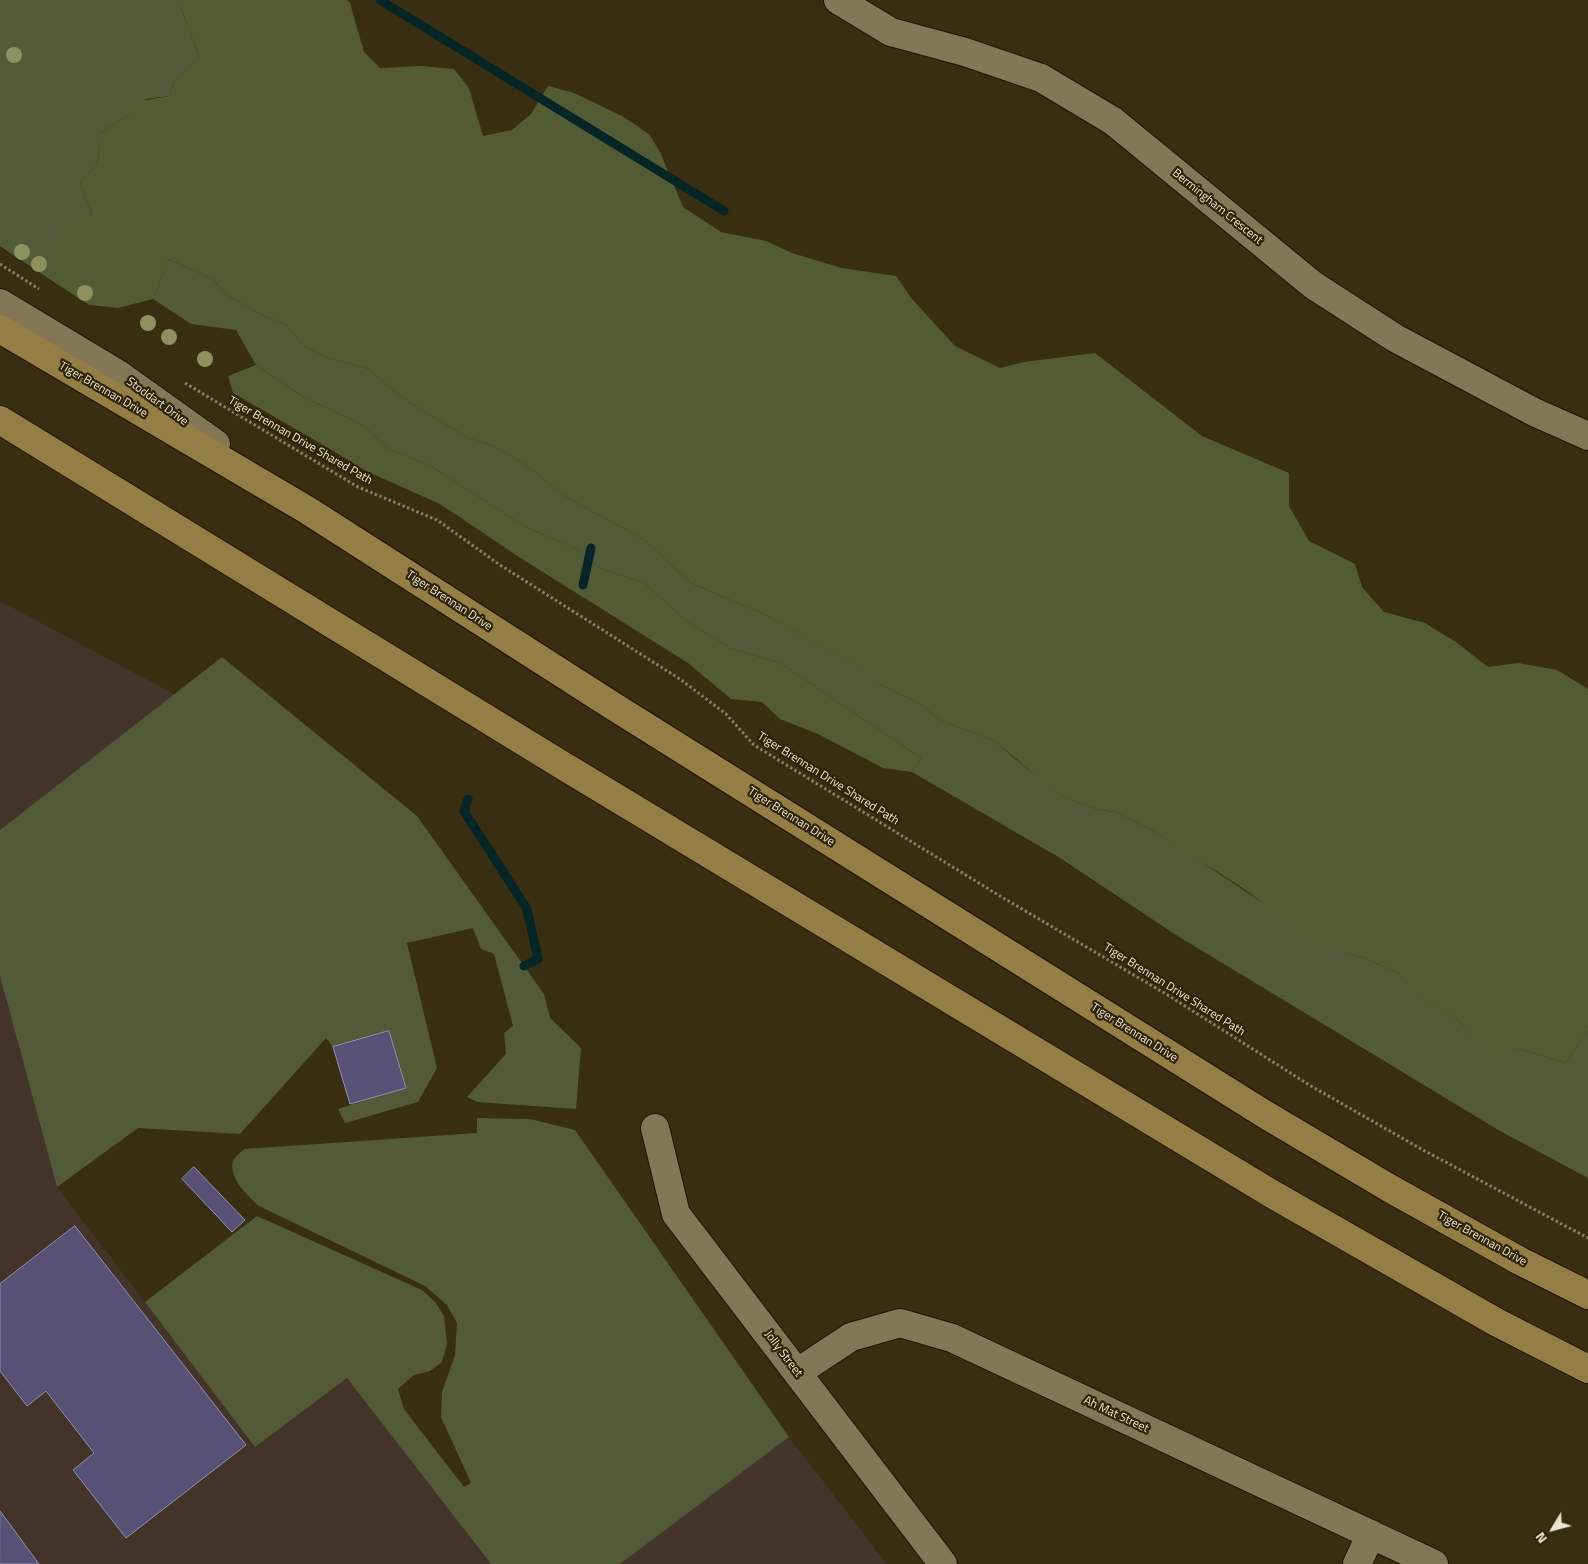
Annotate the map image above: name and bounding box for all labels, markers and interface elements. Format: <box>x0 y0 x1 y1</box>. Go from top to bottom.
street label: Bermingham Crescent <box>1169 166 1265 248</box>
street label: Tiger Brennan Drive <box>56 359 150 421</box>
street label: Stoddart Drive <box>123 375 191 429</box>
street label: Tiger Brennan Drive Shared Path <box>225 394 375 488</box>
street label: Tiger Brennan Drive <box>403 568 495 634</box>
street label: Tiger Brennan Drive Shared Path <box>755 729 901 829</box>
street label: Tiger Brennan Drive <box>745 784 837 850</box>
street label: Tiger Brennan Drive Shared Path <box>1101 940 1247 1040</box>
street label: Tiger Brennan Drive <box>1088 1000 1180 1066</box>
street label: Tiger Brennan Drive <box>1435 1209 1529 1269</box>
street label: Jolly Street <box>761 1328 805 1380</box>
street label: Ah Mat Street <box>1081 1394 1151 1436</box>
north arrow <box>1528 1504 1578 1554</box>
text: N <box>1529 1528 1552 1549</box>

